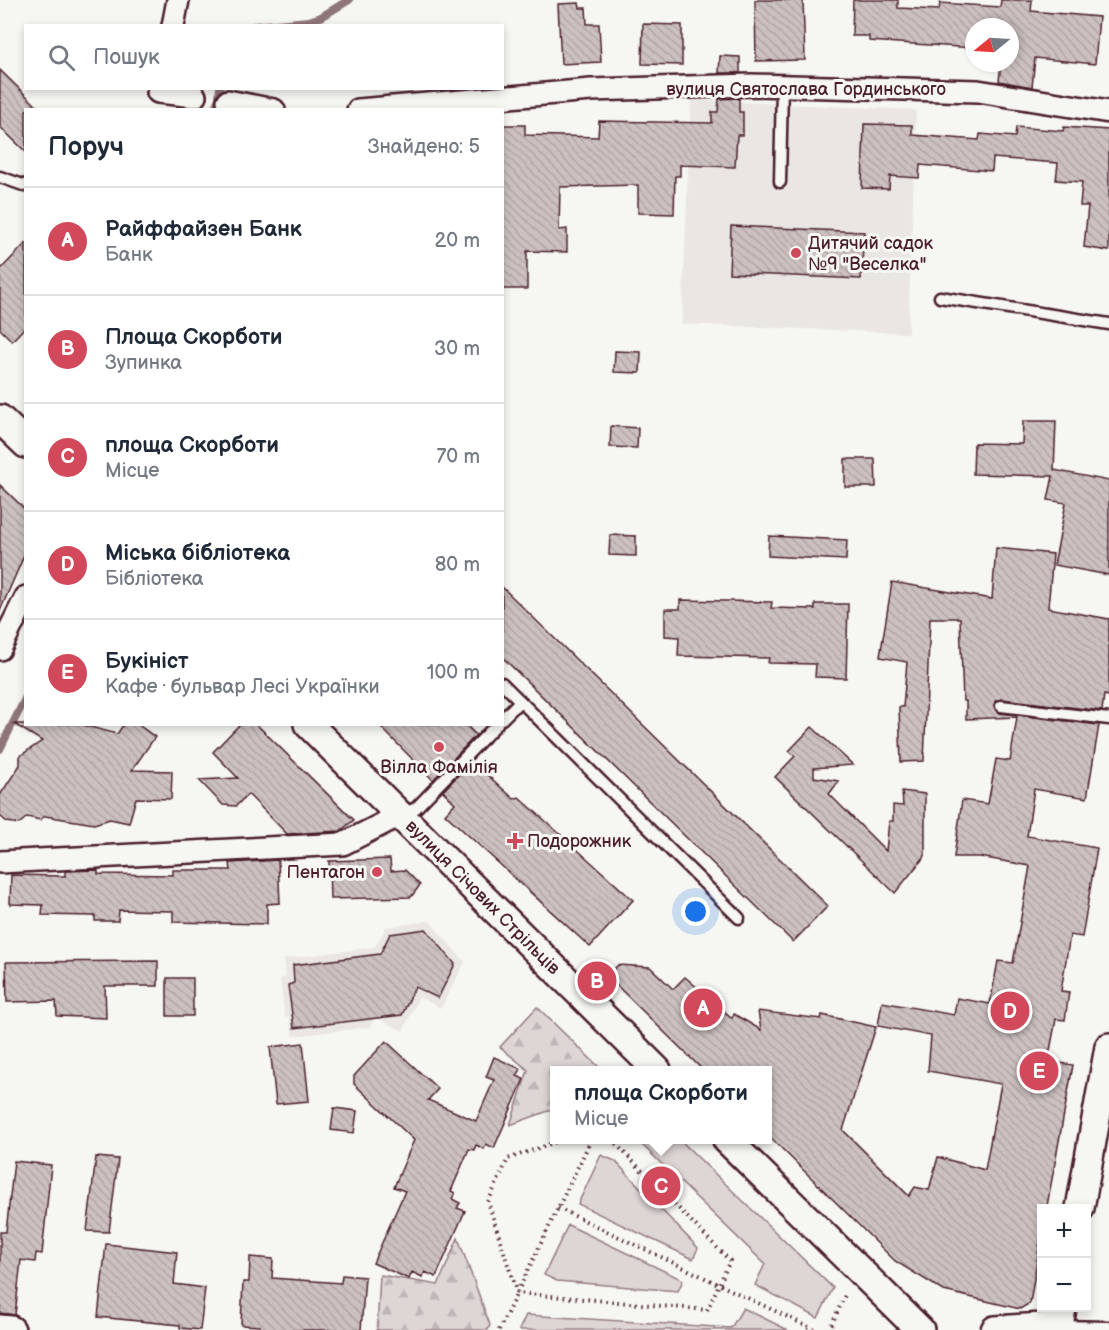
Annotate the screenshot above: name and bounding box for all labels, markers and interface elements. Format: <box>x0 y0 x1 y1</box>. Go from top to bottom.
north arrow <box>965 18 1019 72</box>
search box <box>24 24 504 90</box>
icon: search <box>45 41 78 74</box>
text: Пошук <box>93 44 160 71</box>
street label: вулиця Святослава Гординського <box>666 79 946 100</box>
text: Поруч <box>48 132 124 163</box>
text: Знайдено: 5 <box>368 135 480 159</box>
text: Райффайзен Банк <box>105 216 302 243</box>
text: A <box>61 229 74 253</box>
text: 20 m <box>435 229 480 253</box>
place label: Дитячий садок №9 "Веселка" <box>808 233 933 275</box>
text: Банк <box>105 243 153 267</box>
marker: Дитячий садок №9 "Веселка" <box>789 246 803 260</box>
text: Площа Скорботи <box>105 324 283 351</box>
text: B <box>60 337 75 361</box>
text: 30 m <box>434 337 480 361</box>
text: Зупинка <box>105 351 182 375</box>
text: площа Скорботи <box>105 432 279 459</box>
text: C <box>60 445 75 469</box>
text: 70 m <box>436 445 480 469</box>
text: Місце <box>105 459 159 483</box>
text: Міська бібліотека <box>105 540 290 567</box>
text: D <box>61 553 74 577</box>
text: 80 m <box>435 553 480 577</box>
text: Бібліотека <box>105 567 204 591</box>
text: Букініст <box>105 648 189 675</box>
text: E <box>61 661 74 685</box>
text: 100 m <box>427 661 480 685</box>
text: Кафе · бульвар Лесі Українки <box>105 675 380 699</box>
marker: Вілла Фамілія <box>432 740 446 754</box>
place label: Вілла Фамілія <box>380 757 498 778</box>
street label: вулиця Січових Стрільців <box>401 816 565 979</box>
place label: Подорожник <box>527 831 632 852</box>
marker: Подорожник <box>508 834 522 848</box>
place label: Пентагон <box>286 862 365 883</box>
marker: Пентагон <box>370 865 384 879</box>
your location <box>681 897 710 926</box>
pin: B <box>578 958 616 1004</box>
pin: A <box>684 986 722 1030</box>
pin: D <box>990 988 1030 1034</box>
pin: E <box>1020 1048 1058 1094</box>
popup <box>550 1066 772 1144</box>
text: площа Скорботи <box>574 1080 748 1107</box>
text: Місце <box>574 1107 628 1131</box>
pin: C <box>642 1164 680 1208</box>
map controls <box>1037 1204 1091 1312</box>
button: + <box>1037 1204 1091 1258</box>
button: − <box>1037 1258 1091 1312</box>

